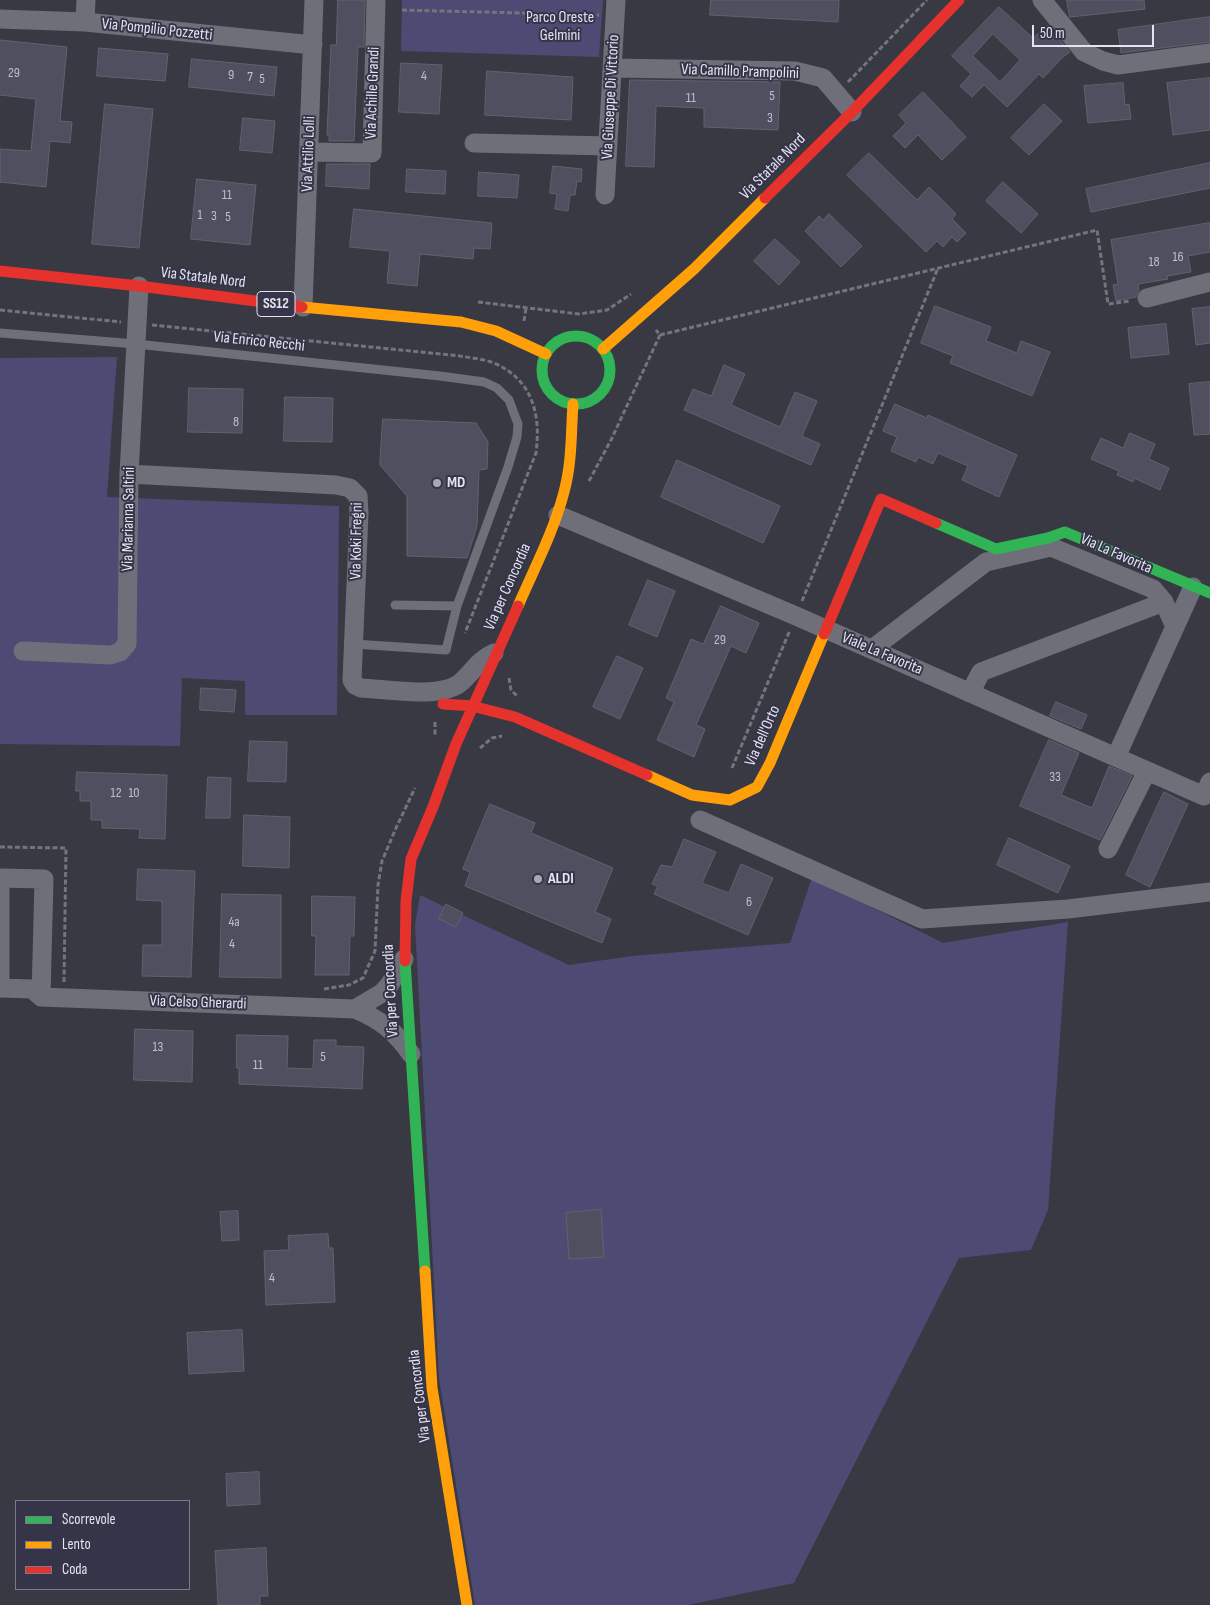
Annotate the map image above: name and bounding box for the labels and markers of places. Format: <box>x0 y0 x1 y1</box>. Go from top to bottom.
place label: MD <box>447 473 465 493</box>
marker: MD <box>431 477 443 489</box>
place label: ALDI <box>548 869 574 889</box>
marker: ALDI <box>532 873 544 885</box>

